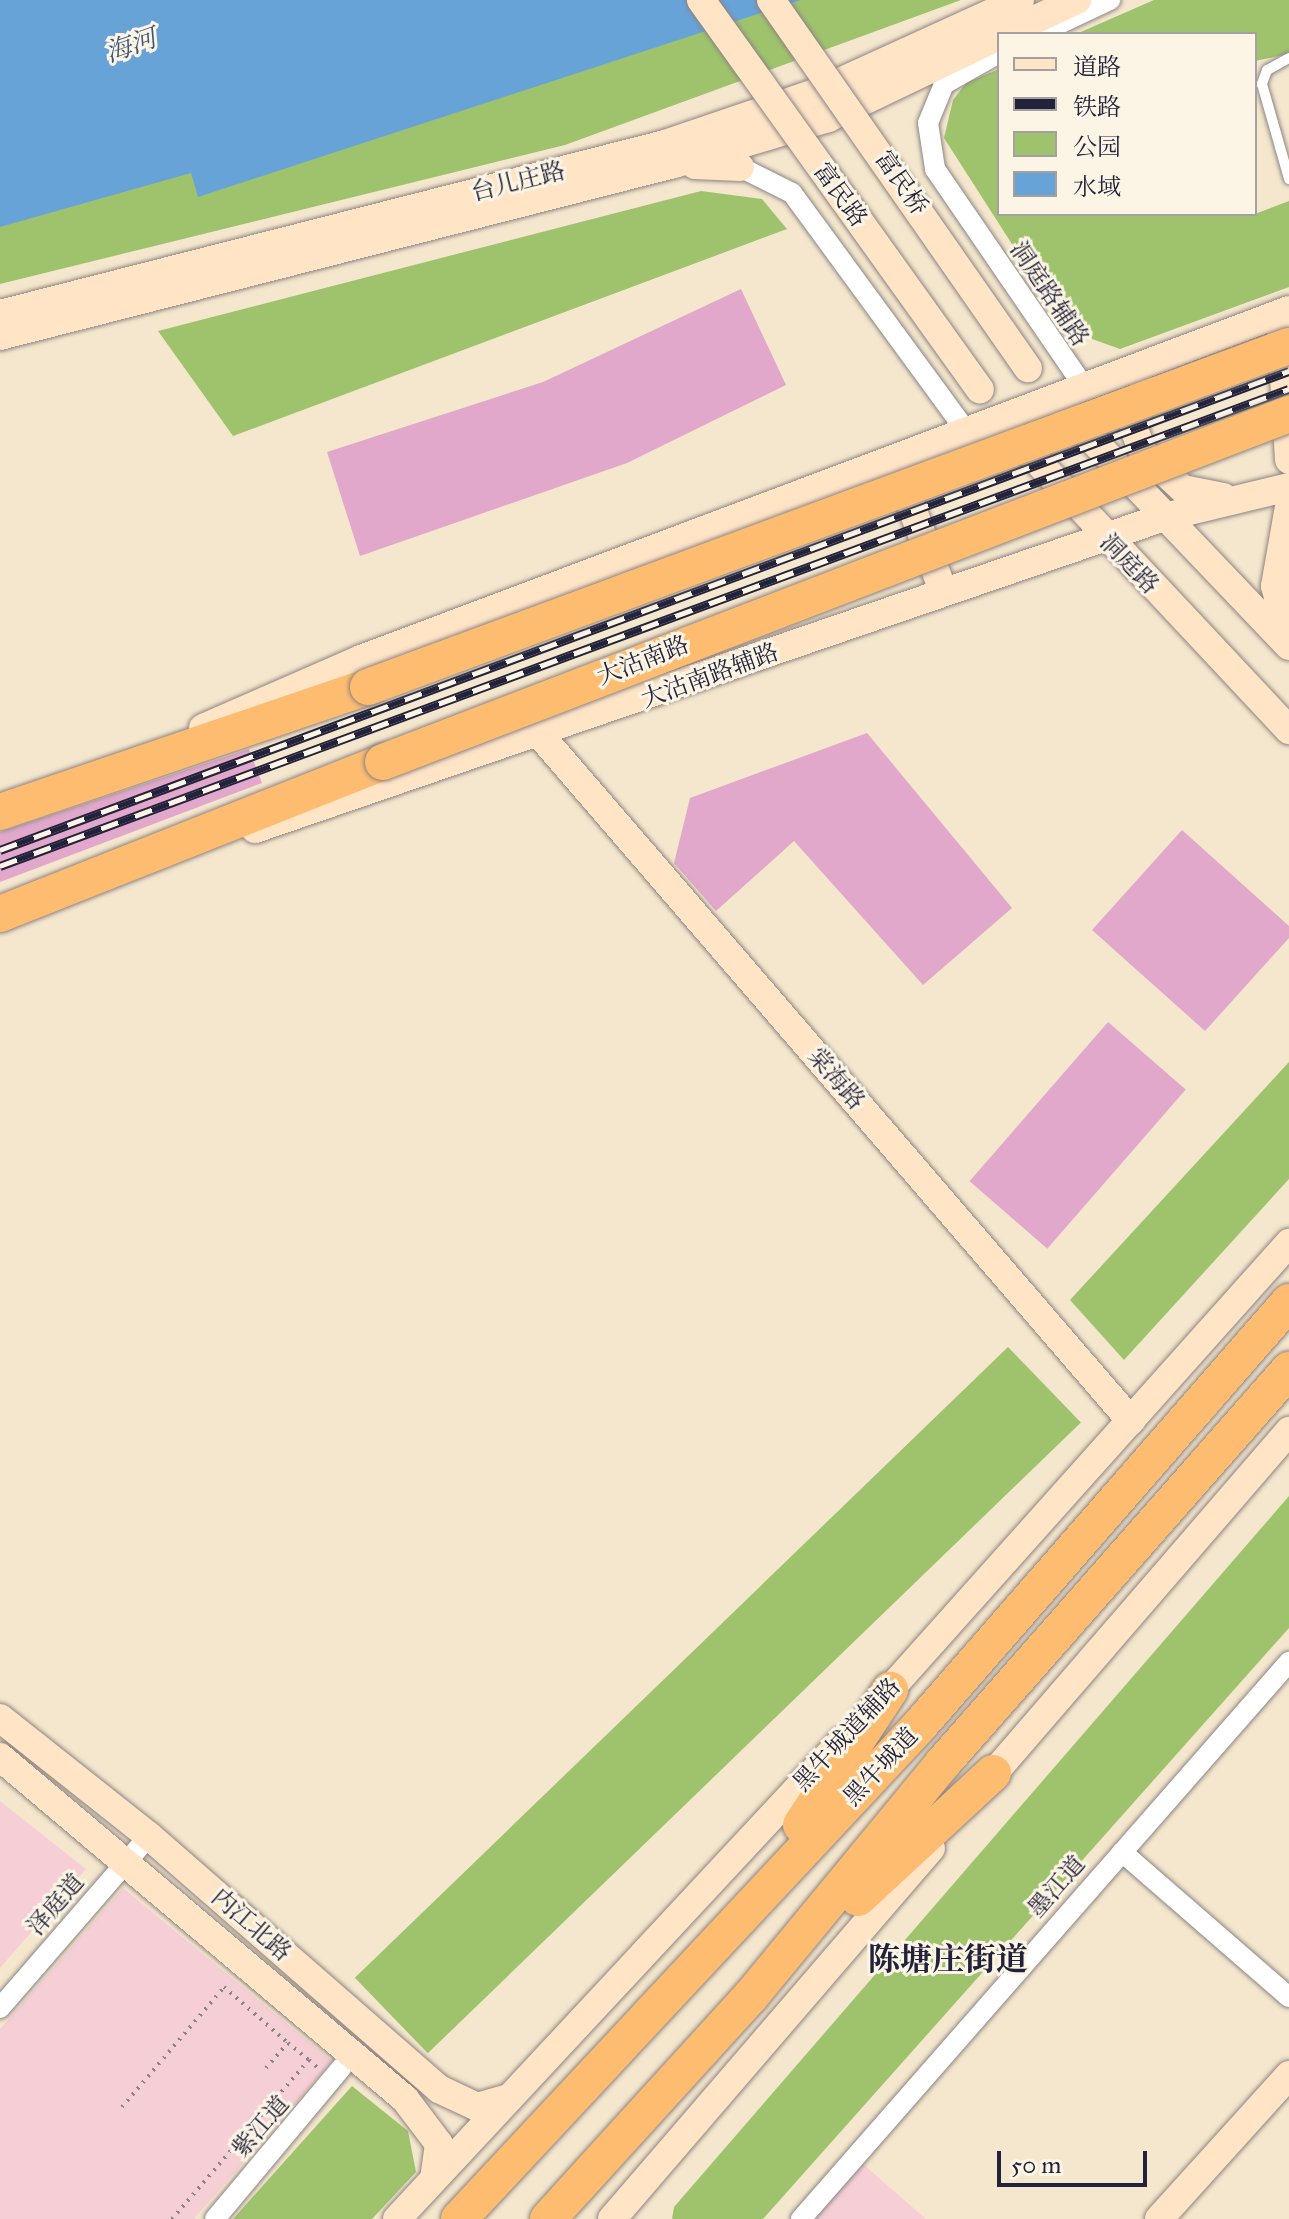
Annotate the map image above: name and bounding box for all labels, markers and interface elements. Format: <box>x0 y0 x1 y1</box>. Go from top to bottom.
water label: 海河 <box>101 23 161 69</box>
legend <box>997 32 1257 216</box>
text: 道路 <box>1073 52 1121 82</box>
text: 铁路 <box>1073 92 1121 122</box>
text: 公园 <box>1073 132 1121 162</box>
street label: 富民桥 <box>869 145 933 221</box>
street label: 台儿庄路 <box>468 156 568 208</box>
street label: 富民路 <box>807 157 873 233</box>
text: 水域 <box>1073 172 1121 202</box>
street label: 洞庭路辅路 <box>1004 236 1094 352</box>
street label: 洞庭路 <box>1094 528 1164 600</box>
street label: 大沽南路 <box>593 630 693 692</box>
street label: 大沽南路辅路 <box>637 638 783 714</box>
street label: 棠海路 <box>802 1042 870 1116</box>
street label: 黑牛城道辅路 <box>787 1673 907 1797</box>
street label: 黑牛城道 <box>838 1722 924 1812</box>
street label: 墨江道 <box>1023 1850 1091 1924</box>
street label: 泽庭道 <box>22 1868 90 1942</box>
street label: 内江北路 <box>205 1883 297 1967</box>
district label: 陈塘庄街道 <box>868 1941 1028 1979</box>
street label: 紫江道 <box>227 2090 295 2164</box>
scale bar <box>1001 2135 1151 2185</box>
text: 50 m <box>1011 2150 1061 2180</box>

